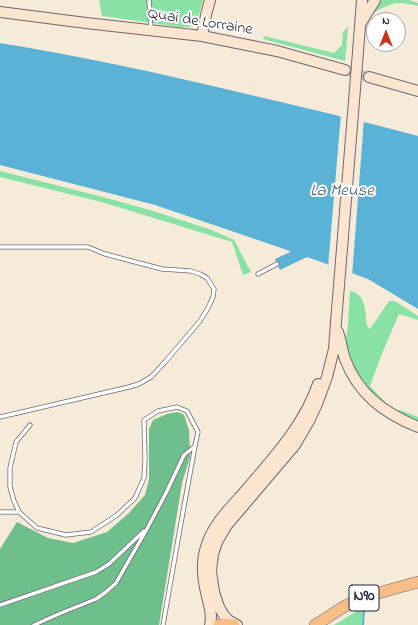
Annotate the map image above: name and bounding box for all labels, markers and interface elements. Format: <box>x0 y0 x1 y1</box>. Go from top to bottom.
street label: Quai de Lorraine <box>146 5 254 41</box>
north arrow <box>366 12 406 52</box>
text: N <box>382 13 390 29</box>
water label: La Meuse <box>310 182 374 202</box>
road number: N90 <box>349 585 379 611</box>

